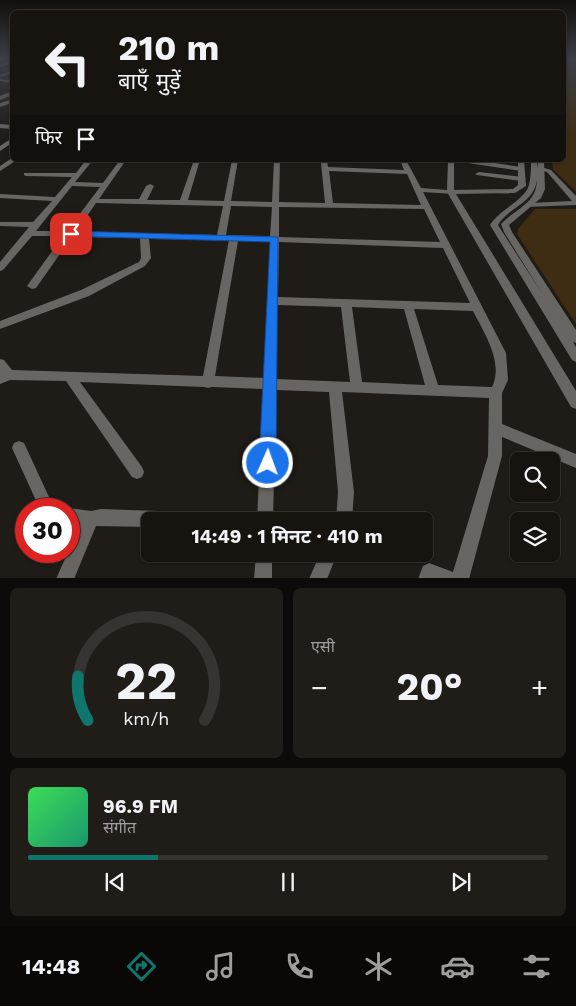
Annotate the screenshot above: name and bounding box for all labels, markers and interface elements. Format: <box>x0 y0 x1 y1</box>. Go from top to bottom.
text: 210 m <box>118 27 219 69</box>
icon: left <box>35 30 100 95</box>
text: बाएँ मुड़ें <box>118 69 181 94</box>
icon: arrive <box>72 125 100 153</box>
text: फिर <box>35 126 62 149</box>
pin <box>50 213 92 255</box>
icon: arrive <box>57 220 85 248</box>
position arrow <box>241 436 293 488</box>
map controls <box>510 452 560 562</box>
button: search <box>510 452 560 502</box>
speed limit sign: 30 <box>15 498 80 563</box>
button: layers <box>510 512 560 562</box>
text: 14:49 · 1 मिनट · 410 m <box>191 525 383 548</box>
text: एसी <box>311 637 335 656</box>
text: 22 <box>116 651 177 712</box>
text: 20° <box>397 665 462 709</box>
text: − <box>311 671 328 704</box>
text: + <box>531 671 548 704</box>
text: km/h <box>123 708 170 729</box>
text: 96.9 FM <box>103 795 178 818</box>
text: संगीत <box>103 818 136 837</box>
icon: previous <box>101 868 129 896</box>
icon: pause <box>274 868 302 896</box>
icon: next <box>447 868 475 896</box>
icon: directions <box>124 949 159 984</box>
icon: music <box>203 949 238 984</box>
icon: phone <box>282 949 317 984</box>
icon: climate <box>361 949 396 984</box>
icon: car <box>440 949 475 984</box>
icon: filters <box>519 949 554 984</box>
text: 14:48 <box>22 954 80 979</box>

